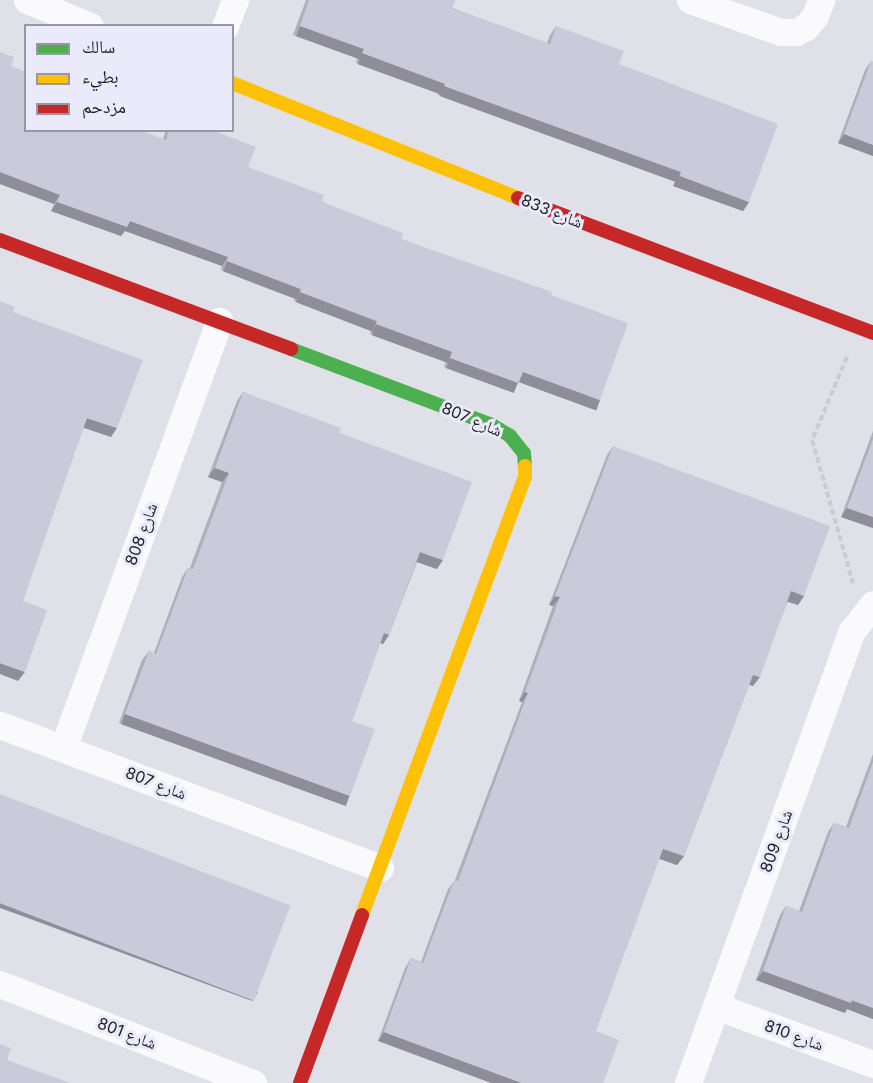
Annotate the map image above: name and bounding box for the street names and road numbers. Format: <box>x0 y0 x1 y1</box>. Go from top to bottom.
street label: شارع 833 <box>518 190 586 232</box>
street label: شارع 807 <box>439 398 505 440</box>
street label: شارع 808 <box>121 500 161 568</box>
street label: شارع 807 <box>123 763 189 803</box>
street label: شارع 809 <box>756 807 796 875</box>
street label: شارع 801 <box>95 1013 159 1053</box>
street label: شارع 810 <box>762 1015 826 1055</box>

